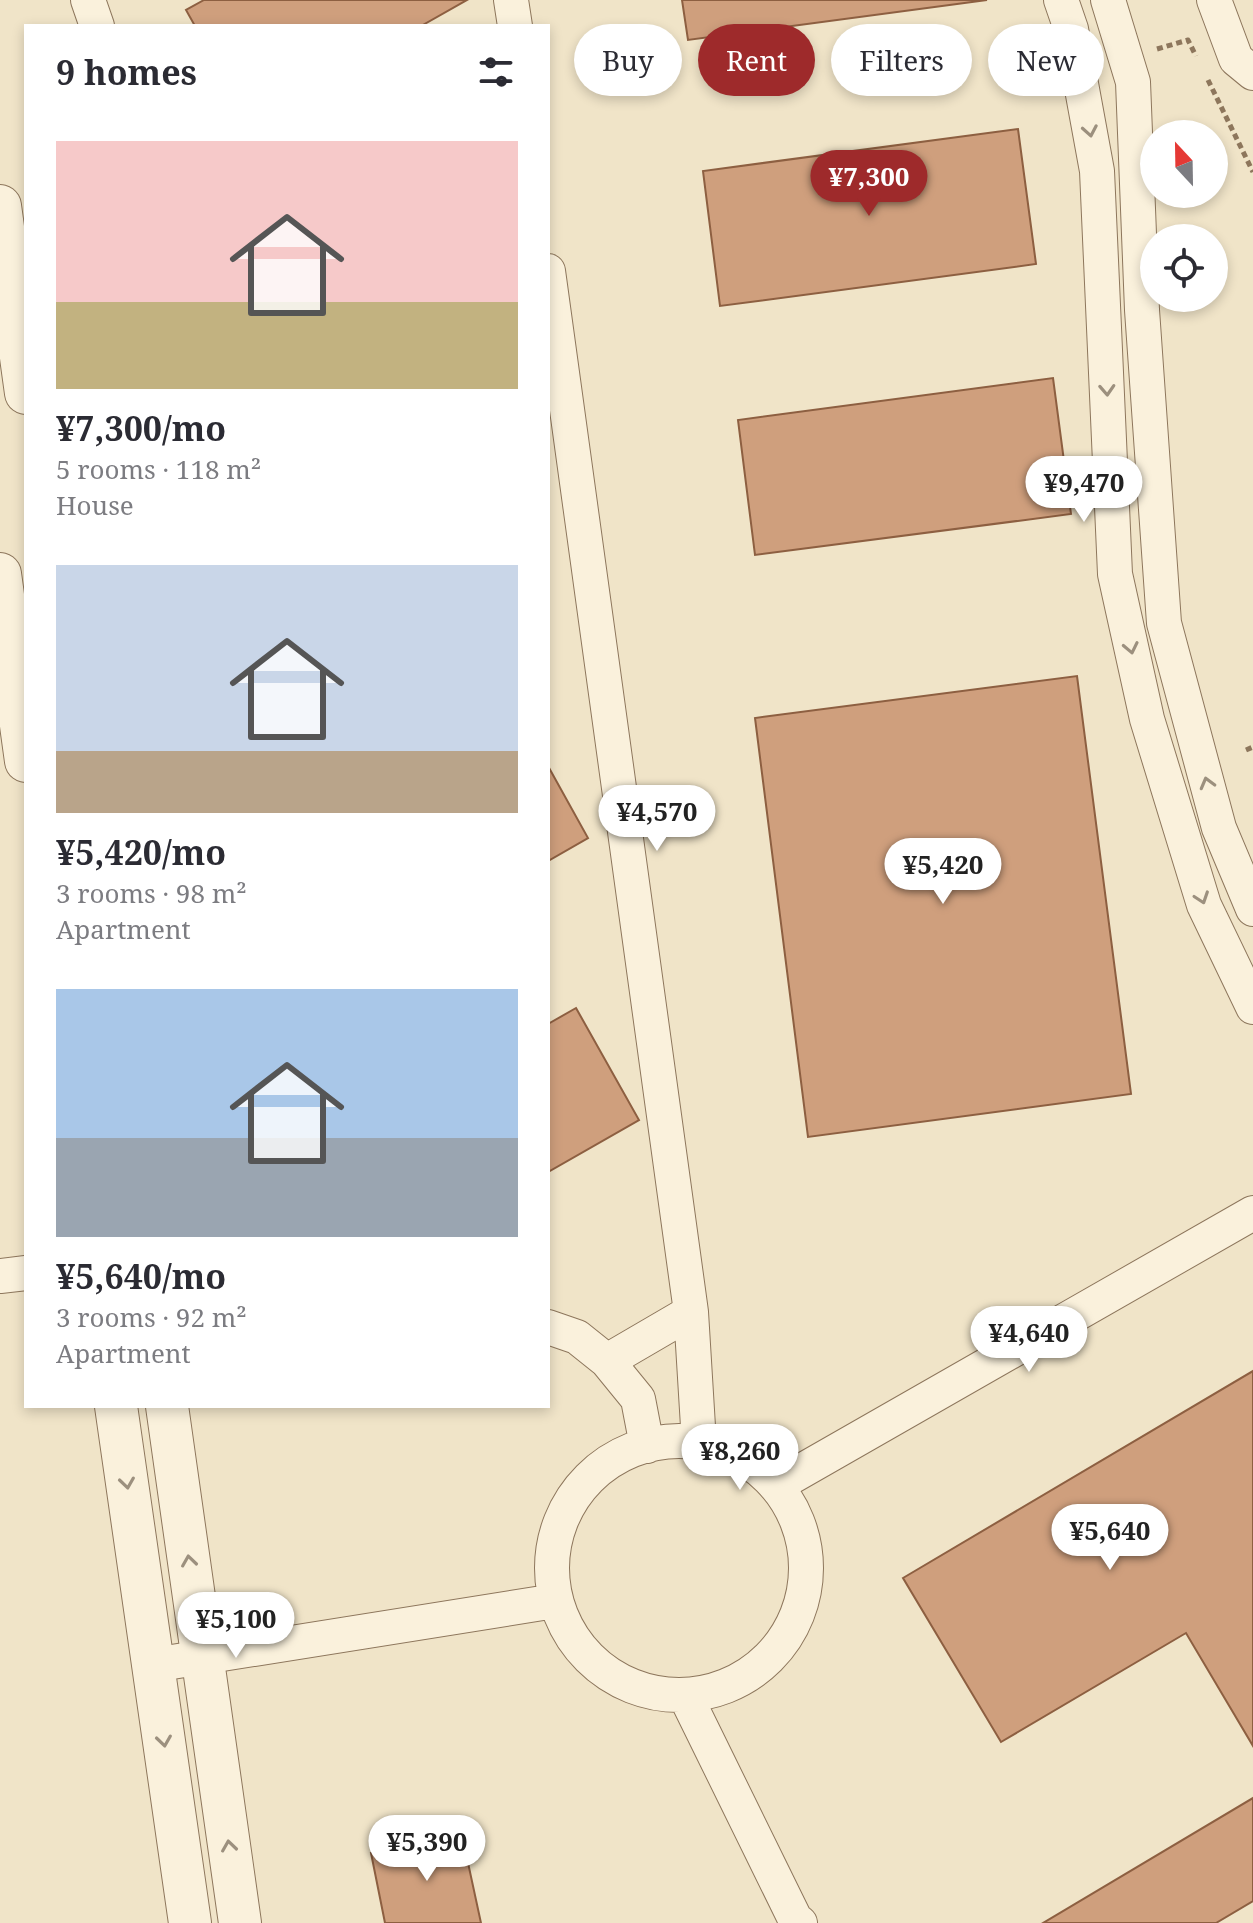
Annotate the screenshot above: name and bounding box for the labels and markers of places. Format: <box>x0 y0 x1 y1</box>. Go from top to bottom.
pin: ¥7,300 <box>804 150 934 218</box>
pin: ¥9,470 <box>1019 456 1149 524</box>
pin: ¥4,570 <box>592 785 722 853</box>
pin: ¥5,420 <box>878 838 1008 906</box>
pin: ¥4,640 <box>964 1306 1094 1374</box>
pin: ¥8,260 <box>675 1424 805 1492</box>
pin: ¥5,640 <box>1045 1504 1175 1572</box>
pin: ¥5,100 <box>171 1592 301 1660</box>
pin: ¥5,390 <box>362 1815 492 1883</box>

